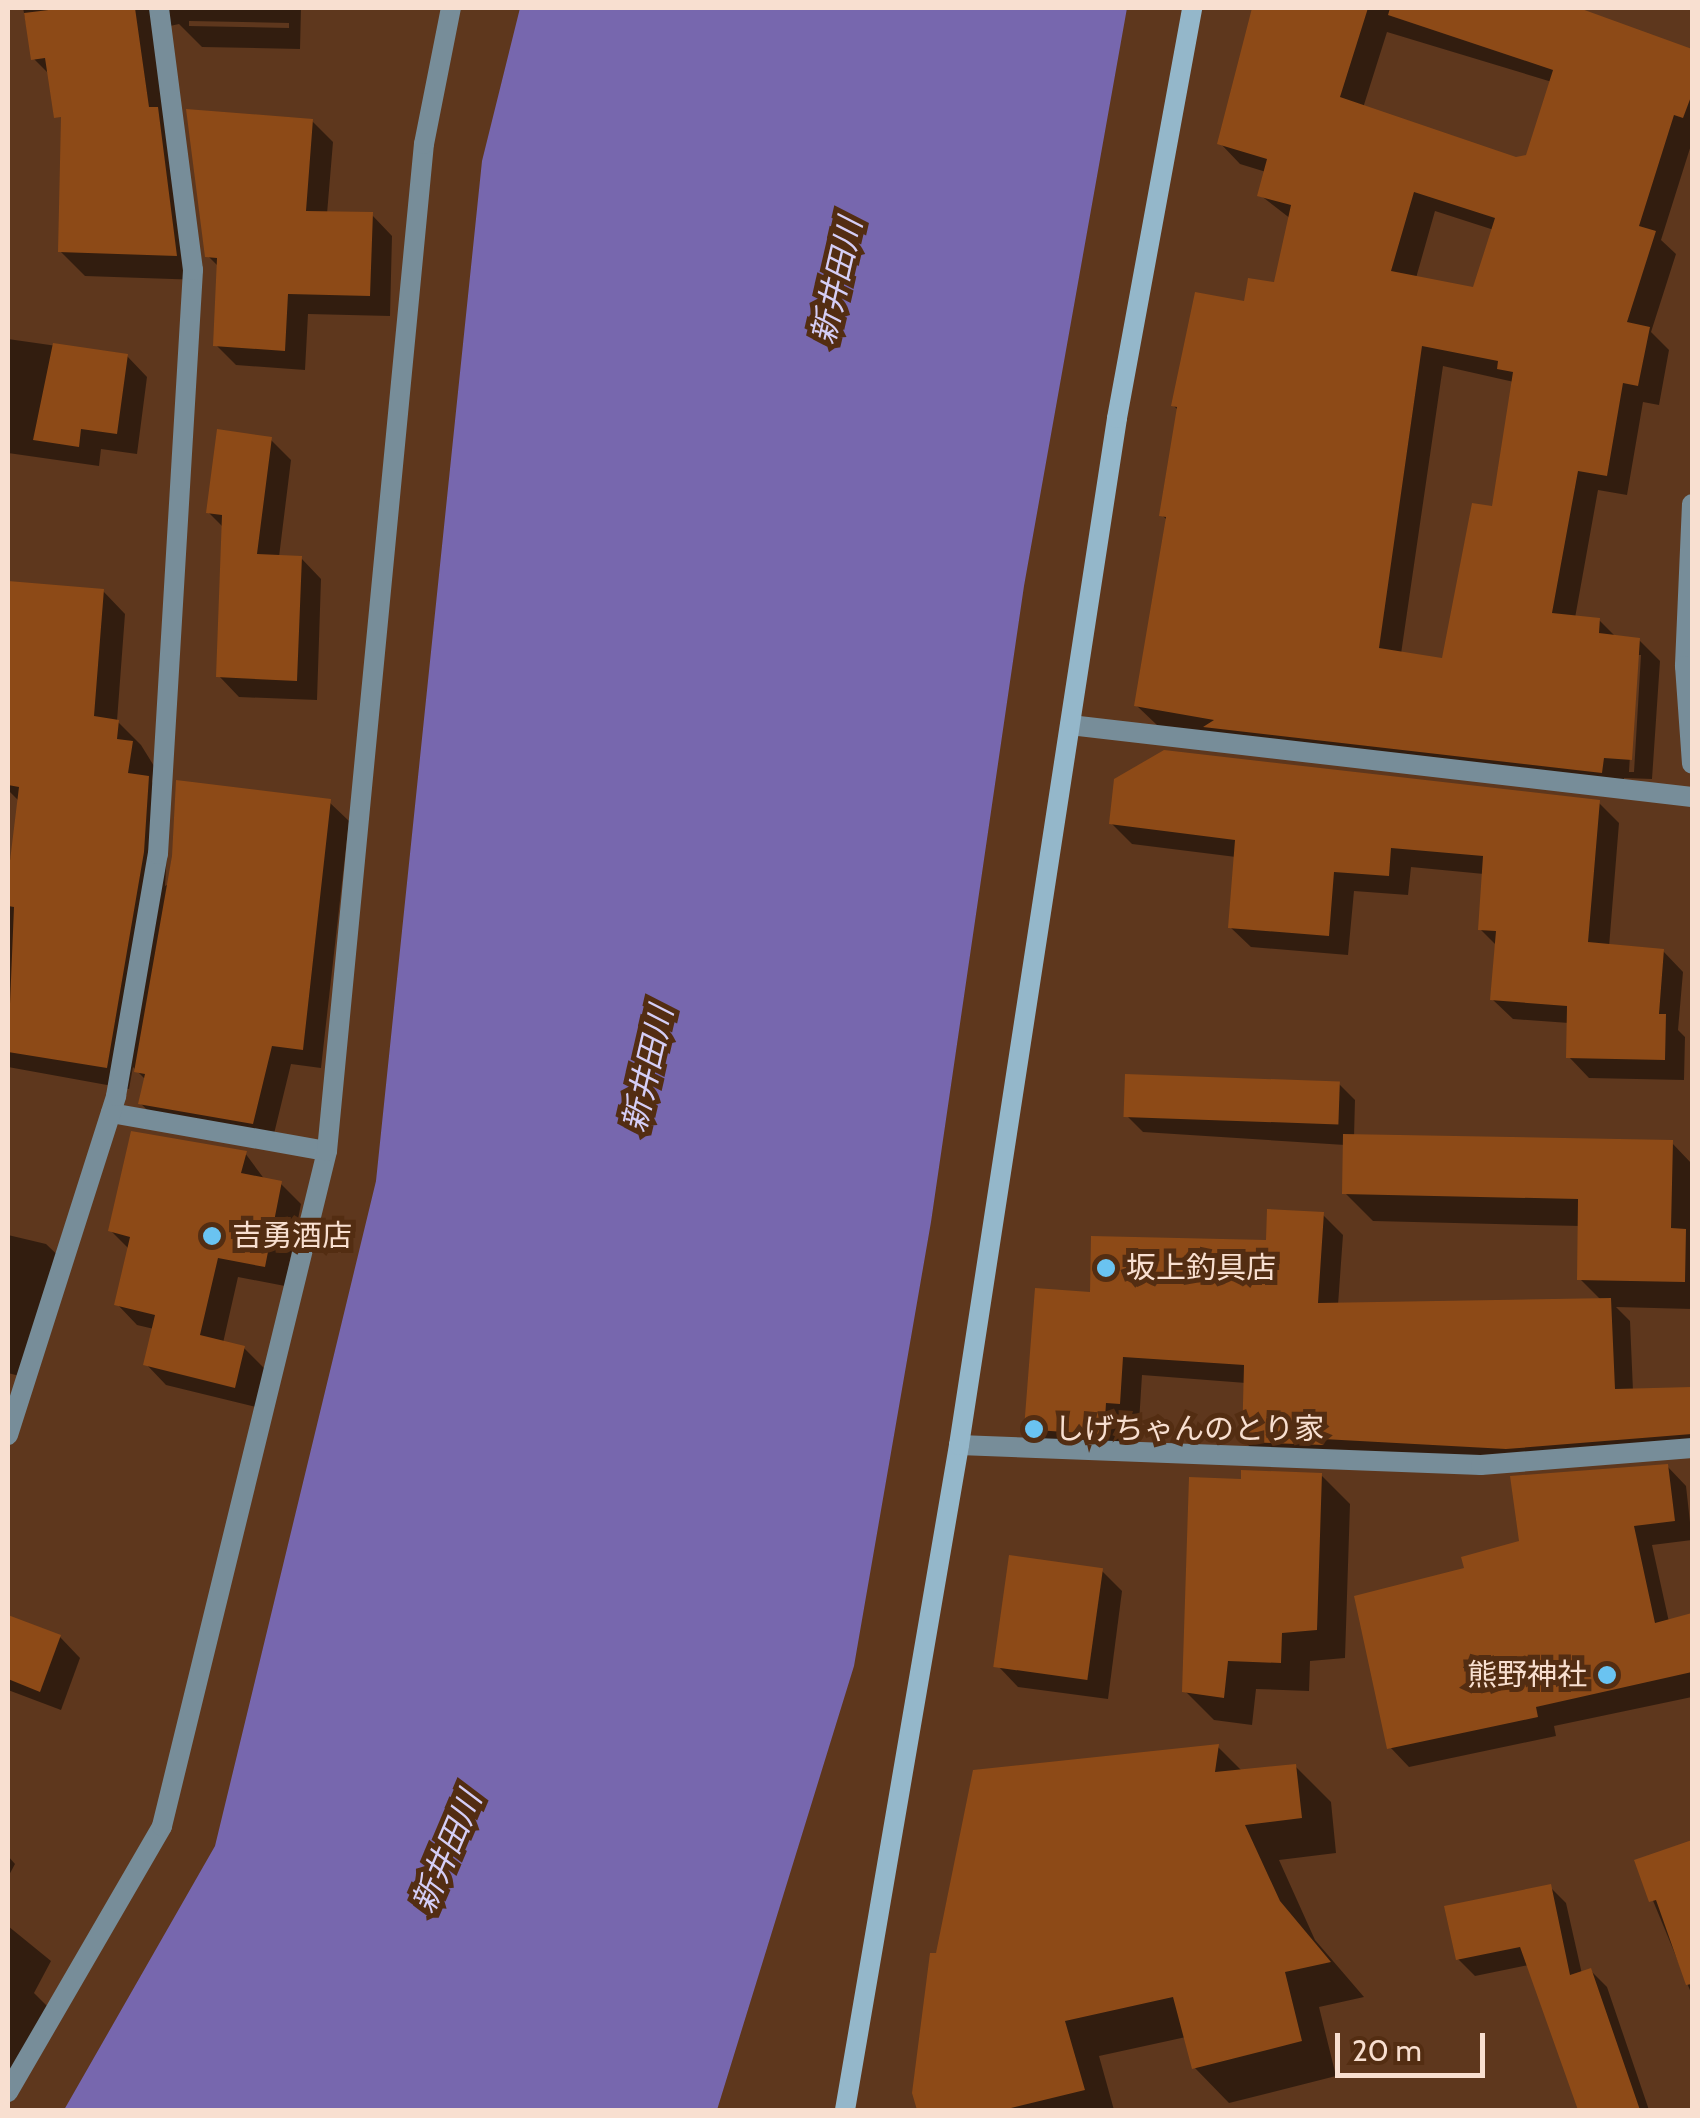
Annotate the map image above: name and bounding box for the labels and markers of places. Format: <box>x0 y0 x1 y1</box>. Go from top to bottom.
place label: 吉勇酒店 <box>232 1218 352 1254</box>
marker: 吉勇酒店 <box>201 1225 223 1247</box>
place label: 坂上釣具店 <box>1126 1250 1276 1286</box>
marker: 坂上釣具店 <box>1095 1257 1117 1279</box>
place label: しげちゃんのとり家 <box>1054 1411 1324 1447</box>
marker: しげちゃんのとり家 <box>1023 1418 1045 1440</box>
place label: 熊野神社 <box>1467 1657 1587 1693</box>
marker: 熊野神社 <box>1596 1664 1618 1686</box>

